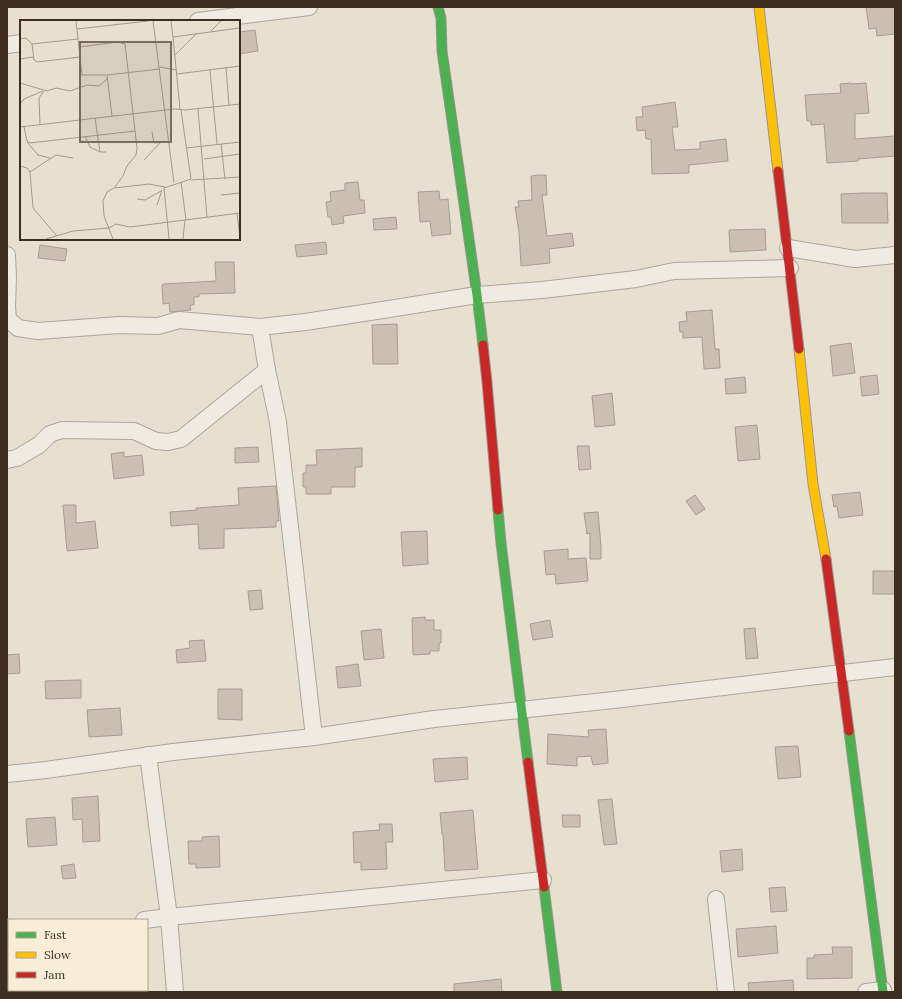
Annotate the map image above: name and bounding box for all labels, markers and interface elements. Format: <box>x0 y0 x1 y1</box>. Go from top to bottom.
inset map <box>20 20 240 240</box>
legend <box>8 919 148 991</box>
text: Fast <box>44 927 67 942</box>
text: Slow <box>44 947 71 962</box>
text: Jam <box>43 967 65 982</box>

